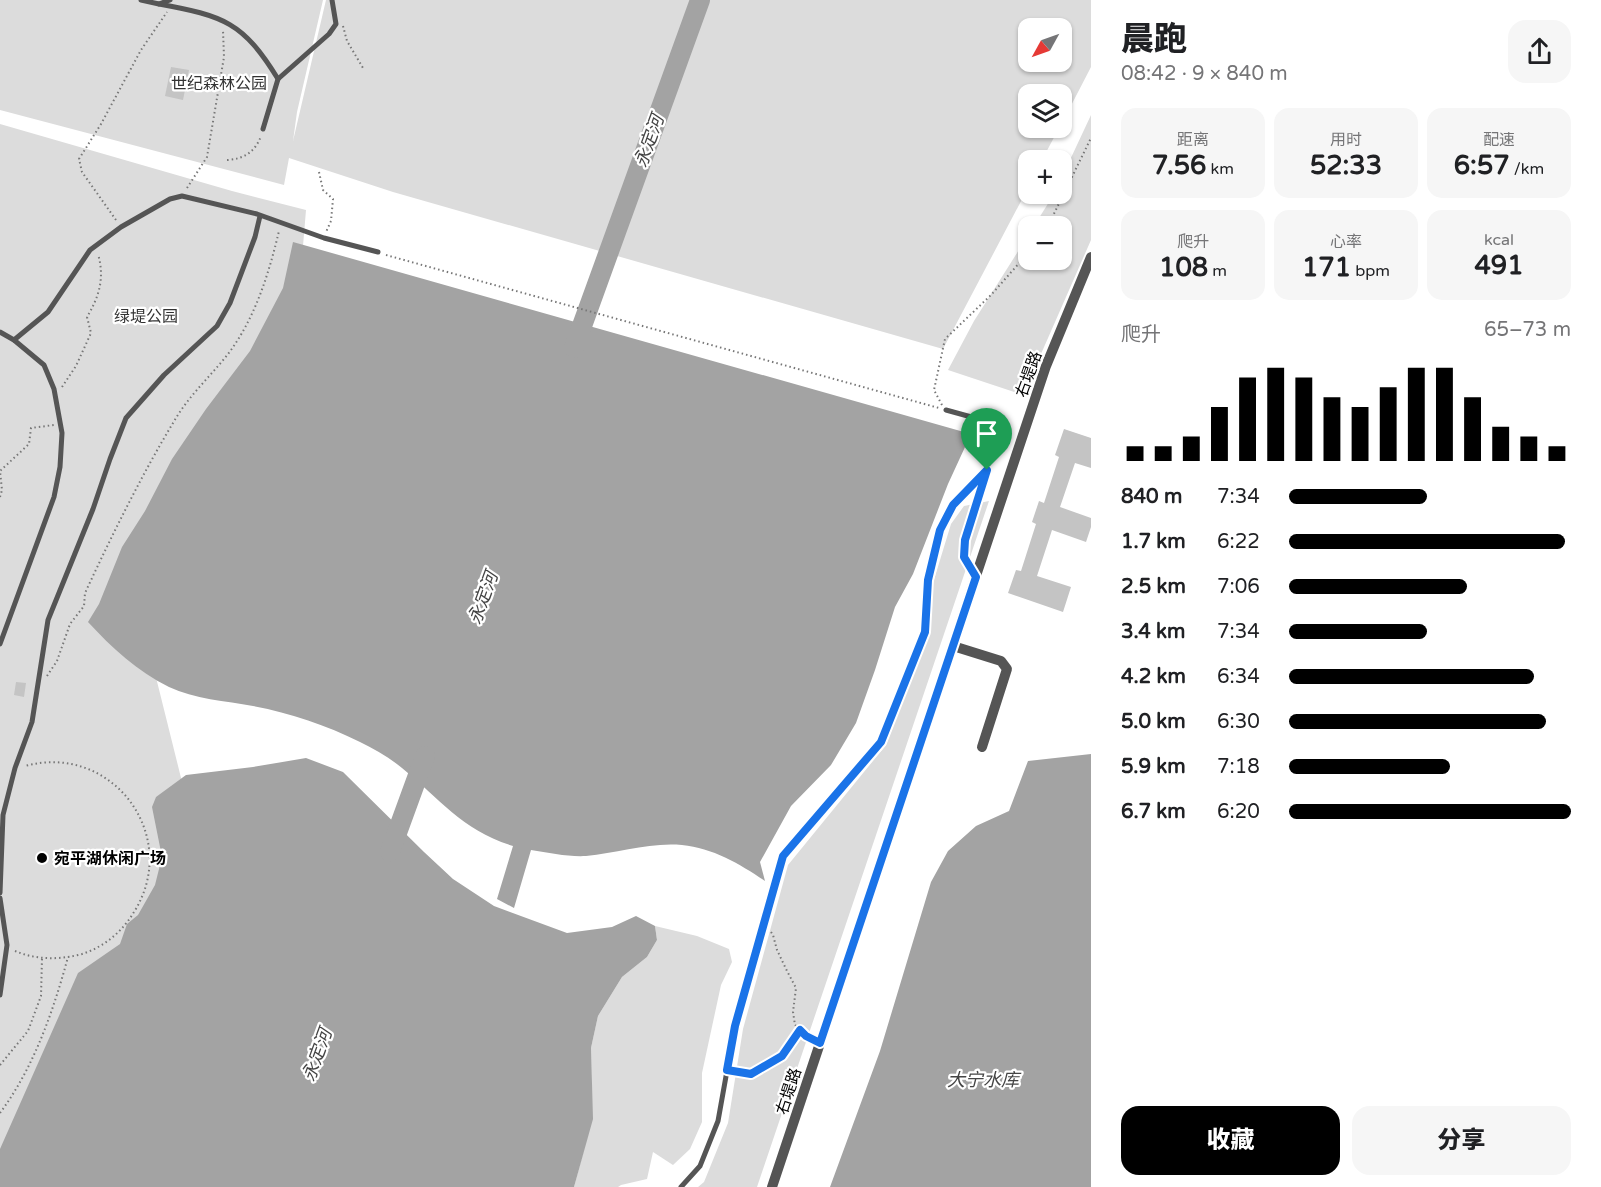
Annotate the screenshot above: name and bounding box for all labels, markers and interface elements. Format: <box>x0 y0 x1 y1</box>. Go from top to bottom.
north arrow <box>1018 18 1072 72</box>
map controls <box>1018 18 1072 270</box>
text: 晨跑 <box>1121 20 1187 59</box>
button: share <box>1508 20 1571 83</box>
text: 08:42 · 9 × 840 m <box>1121 62 1288 86</box>
park label: 世纪森林公园 <box>171 74 267 94</box>
button: layers <box>1018 84 1072 138</box>
water label: 永定河 <box>629 109 670 170</box>
text: 距离 <box>1177 130 1209 150</box>
text: 用时 <box>1330 130 1362 150</box>
text: 配速 <box>1483 130 1515 150</box>
button: + <box>1018 150 1072 204</box>
text: 7.56 <box>1152 150 1206 181</box>
text: 52:33 <box>1310 150 1382 181</box>
text: 6:57 <box>1454 150 1510 181</box>
text: km <box>1206 159 1234 179</box>
text: /km <box>1510 159 1544 179</box>
button: − <box>1018 216 1072 270</box>
text: kcal <box>1484 230 1514 250</box>
text: 爬升 <box>1177 232 1209 252</box>
text: 心率 <box>1330 232 1362 252</box>
text: 491 <box>1475 250 1523 281</box>
text: 108 <box>1159 252 1208 283</box>
text: 171 <box>1302 252 1351 283</box>
text: m <box>1208 261 1227 281</box>
text: bpm <box>1351 261 1390 281</box>
park label: 绿堤公园 <box>114 307 178 327</box>
text: 65–73 m <box>1484 318 1571 342</box>
text: 爬升 <box>1121 323 1161 347</box>
street label: 右堤路 <box>1011 348 1047 400</box>
pin <box>961 408 1012 470</box>
icon: arrive <box>970 417 1003 450</box>
text: 840 m <box>1121 485 1182 509</box>
text: 7:34 <box>1217 485 1260 509</box>
text: 1.7 km <box>1121 530 1186 554</box>
text: 6:22 <box>1217 530 1260 554</box>
water label: 永定河 <box>463 566 504 627</box>
text: 2.5 km <box>1121 575 1186 599</box>
text: 7:06 <box>1217 575 1260 599</box>
text: 3.4 km <box>1121 620 1185 644</box>
text: 7:34 <box>1217 620 1260 644</box>
text: 4.2 km <box>1121 665 1186 689</box>
text: 6:34 <box>1217 665 1260 689</box>
text: 5.0 km <box>1121 710 1186 734</box>
text: 6:30 <box>1217 710 1260 734</box>
text: 5.9 km <box>1121 755 1186 779</box>
text: 7:18 <box>1217 755 1260 779</box>
text: 6.7 km <box>1121 800 1186 824</box>
text: 6:20 <box>1217 800 1260 824</box>
place label: 宛平湖休闲广场 <box>54 849 166 869</box>
marker: 宛平湖休闲广场 <box>35 851 49 865</box>
water label: 永定河 <box>297 1023 338 1084</box>
street label: 右堤路 <box>772 1065 806 1117</box>
water label: 大宁水库 <box>947 1069 1022 1091</box>
button: 收藏 <box>1121 1106 1340 1175</box>
button: 分享 <box>1352 1106 1571 1175</box>

